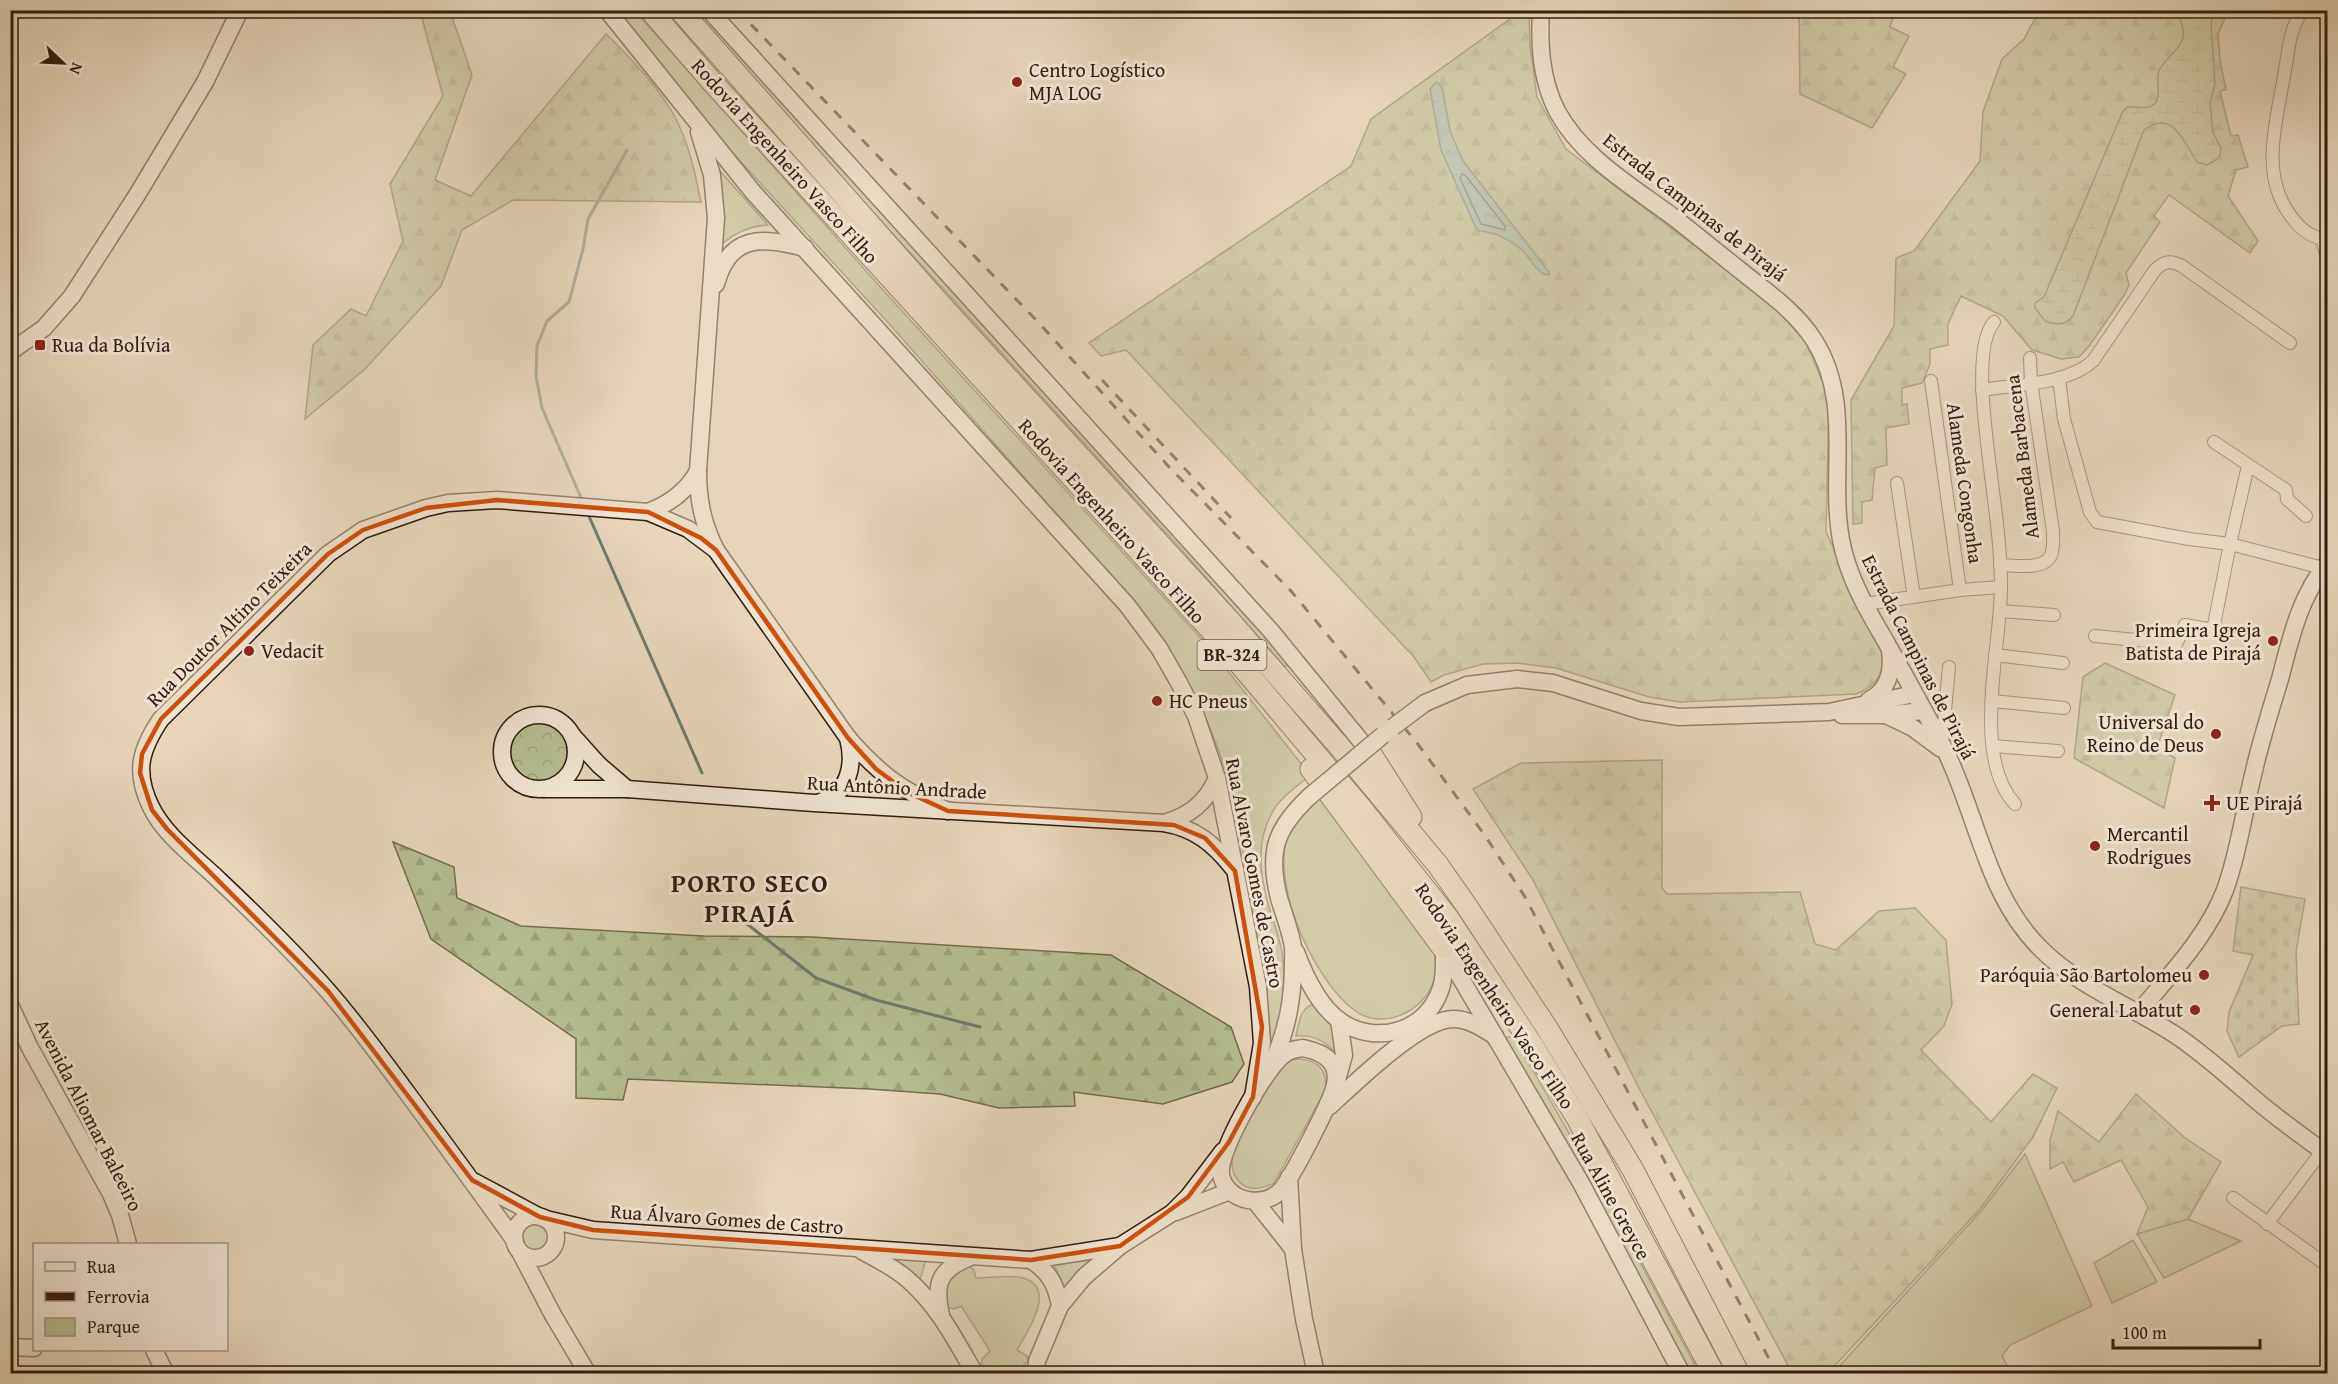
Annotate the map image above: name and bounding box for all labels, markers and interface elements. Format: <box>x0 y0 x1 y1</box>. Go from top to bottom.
north arrow <box>33 33 93 93</box>
street label: Rodovia Engenheiro Vasco Filho <box>685 52 886 270</box>
place label: Centro Logístico MJA LOG <box>1029 55 1165 107</box>
text: N <box>64 59 90 79</box>
marker: Centro Logístico MJA LOG <box>1010 75 1024 89</box>
street label: Estrada Campinas de Pirajá <box>1597 125 1794 288</box>
place label: Rua da Bolívia <box>52 330 171 359</box>
marker: Rua da Bolívia <box>33 338 47 352</box>
street label: Alameda Barbacena <box>1997 373 2046 541</box>
street label: Alameda Congonha <box>1940 401 1991 566</box>
street label: Rodovia Engenheiro Vasco Filho <box>1012 412 1213 630</box>
street label: Rua Doutor Altino Teixeira <box>139 534 318 713</box>
street label: Estrada Campinas de Pirajá <box>1855 549 1984 765</box>
place label: Primeira Igreja Batista de Pirajá <box>2126 615 2262 667</box>
marker: Primeira Igreja Batista de Pirajá <box>2266 634 2280 648</box>
place label: Vedacit <box>261 636 324 665</box>
road number: BR-324 <box>1198 640 1266 670</box>
marker: Vedacit <box>242 644 256 658</box>
place label: HC Pneus <box>1169 686 1248 715</box>
marker: HC Pneus <box>1150 694 1164 708</box>
place label: Universal do Reino de Deus <box>2087 707 2204 759</box>
marker: Universal do Reino de Deus <box>2209 727 2223 741</box>
street label: Rua Alvaro Gomes de Castro <box>1219 756 1292 990</box>
street label: Rua Antônio Andrade <box>806 767 988 806</box>
place label: UE Pirajá <box>2226 788 2303 817</box>
marker: UE Pirajá <box>2203 794 2221 812</box>
place label: Mercantil Rodrigues <box>2107 819 2191 871</box>
marker: Mercantil Rodrigues <box>2088 839 2102 853</box>
district label: PORTO SECO PIRAJÁ <box>671 863 829 932</box>
street label: Rodovia Engenheiro Vasco Filho <box>1409 877 1582 1115</box>
place label: Paróquia São Bartolomeu <box>1980 960 2192 989</box>
marker: Paróquia São Bartolomeu <box>2197 968 2211 982</box>
place label: General Labatut <box>2050 995 2183 1024</box>
marker: General Labatut <box>2188 1003 2202 1017</box>
street label: Avenida Aliomar Baleeiro <box>28 1014 151 1216</box>
street label: Rua Aline Greyce <box>1564 1127 1659 1265</box>
street label: Rua Álvaro Gomes de Castro <box>610 1196 845 1241</box>
legend <box>33 1243 228 1351</box>
text: Rua <box>87 1253 116 1280</box>
text: Ferrovia <box>87 1283 150 1310</box>
scale bar <box>2113 1312 2260 1350</box>
text: Parque <box>87 1313 140 1340</box>
text: 100 m <box>2122 1319 2167 1346</box>

